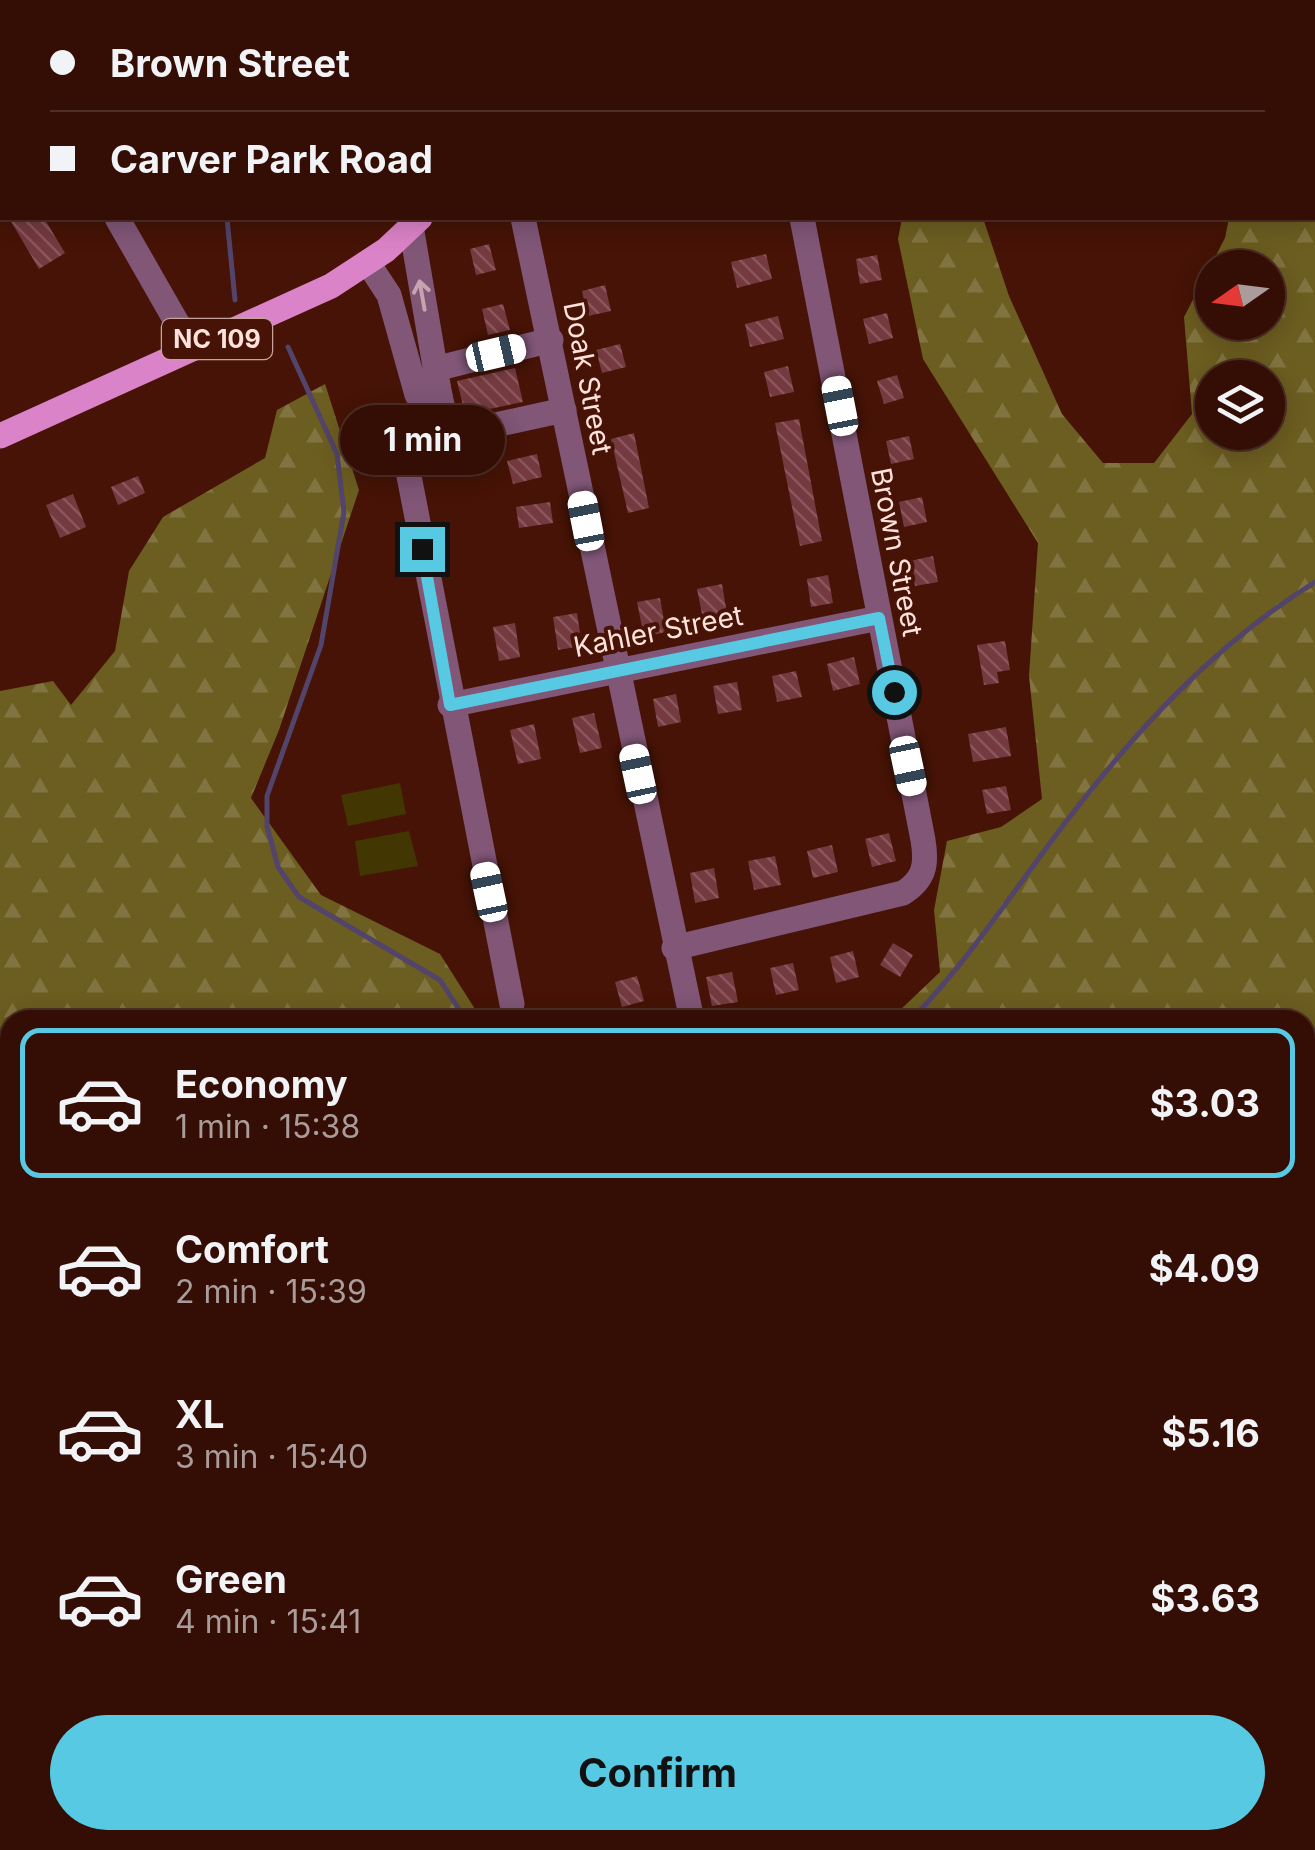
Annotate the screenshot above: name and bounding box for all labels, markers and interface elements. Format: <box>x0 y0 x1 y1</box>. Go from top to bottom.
text: Brown Street <box>110 40 350 86</box>
text: Carver Park Road <box>110 136 433 182</box>
north arrow <box>1195 250 1285 340</box>
map controls <box>1195 250 1285 450</box>
one-way arrow <box>412 279 431 312</box>
street label: Doak Street <box>557 299 619 457</box>
road number: NC 109 <box>162 319 272 359</box>
car <box>463 332 529 374</box>
button: layers <box>1195 360 1285 450</box>
car <box>820 374 860 438</box>
callout: 1 min <box>340 404 504 474</box>
text: 1 min <box>383 420 462 459</box>
street label: Brown Street <box>864 465 930 639</box>
car <box>566 489 606 553</box>
route end <box>400 527 445 572</box>
street label: Kahler Street <box>571 598 745 664</box>
route start <box>872 670 917 715</box>
car <box>887 734 929 798</box>
car <box>617 742 659 806</box>
car <box>468 860 510 924</box>
icon: car <box>55 1058 145 1148</box>
text: Economy <box>175 1061 348 1107</box>
text: $3.03 <box>1150 1080 1260 1126</box>
text: 1 min · 15:38 <box>175 1107 360 1146</box>
icon: car <box>55 1223 145 1313</box>
text: Comfort <box>175 1226 329 1272</box>
text: $4.09 <box>1149 1245 1260 1291</box>
text: 2 min · 15:39 <box>175 1272 367 1311</box>
icon: car <box>55 1388 145 1478</box>
text: XL <box>175 1391 225 1437</box>
text: $5.16 <box>1161 1410 1260 1456</box>
text: 3 min · 15:40 <box>175 1437 368 1476</box>
icon: car <box>55 1553 145 1643</box>
text: Green <box>175 1556 287 1602</box>
text: $3.63 <box>1151 1575 1260 1621</box>
text: 4 min · 15:41 <box>175 1602 361 1641</box>
button: Confirm <box>50 1715 1265 1830</box>

